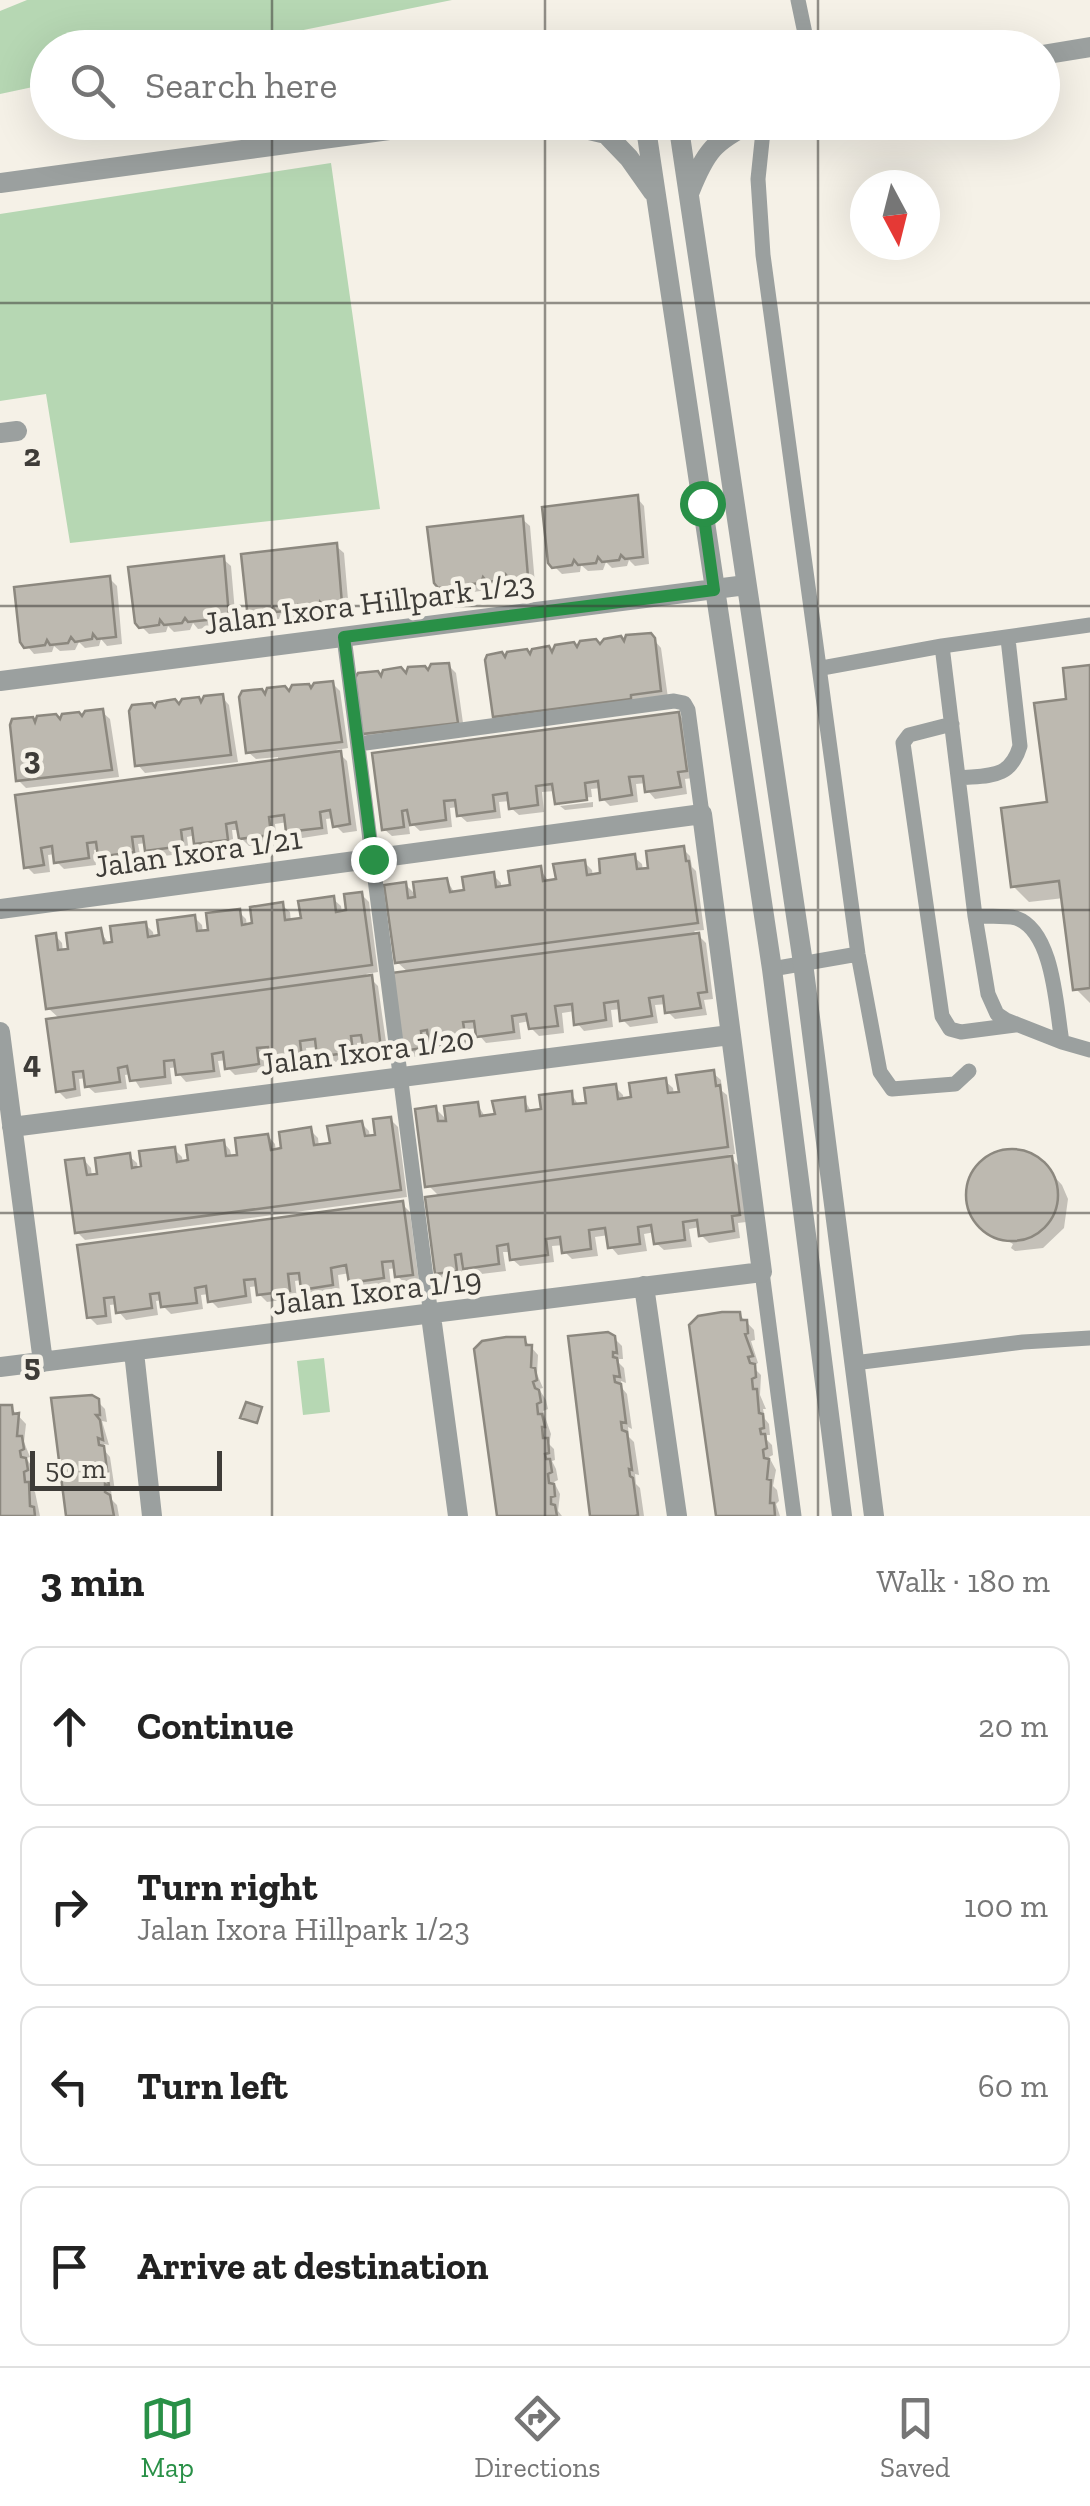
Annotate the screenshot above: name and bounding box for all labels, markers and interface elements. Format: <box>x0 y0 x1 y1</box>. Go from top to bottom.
search box <box>30 30 1060 140</box>
icon: search <box>65 58 120 113</box>
text: Search here <box>145 62 337 108</box>
north arrow <box>850 170 940 260</box>
text: 2 <box>23 436 41 474</box>
route start <box>680 481 726 527</box>
street label: Jalan Ixora Hillpark 1/23 <box>202 564 536 642</box>
text: 3 <box>23 739 41 777</box>
street label: Jalan Ixora 1/21 <box>92 819 304 885</box>
route end <box>351 837 397 883</box>
street label: Jalan Ixora 1/20 <box>258 1019 476 1083</box>
text: 4 <box>23 1043 41 1081</box>
street label: Jalan Ixora 1/19 <box>270 1259 484 1323</box>
text: 5 <box>24 1346 40 1384</box>
scale bar <box>30 1446 222 1490</box>
text: 50 m <box>45 1452 106 1485</box>
text: 3 min <box>40 1556 145 1607</box>
text: Walk · 180 m <box>877 1562 1050 1600</box>
icon: ahead <box>42 1699 97 1754</box>
text: Continue <box>137 1703 294 1749</box>
text: 20 m <box>978 1707 1048 1745</box>
text: Turn right <box>137 1864 317 1910</box>
icon: right <box>42 1879 97 1934</box>
text: 100 m <box>964 1887 1048 1925</box>
text: Jalan Ixora Hillpark 1/23 <box>137 1910 470 1948</box>
icon: left <box>42 2059 97 2114</box>
text: Turn left <box>137 2063 288 2109</box>
text: 60 m <box>978 2067 1048 2105</box>
icon: arrive <box>42 2239 97 2294</box>
text: Arrive at destination <box>137 2243 488 2289</box>
tab: Map <box>140 2391 195 2484</box>
tab: Directions <box>474 2391 601 2484</box>
tab: Saved <box>880 2391 950 2484</box>

